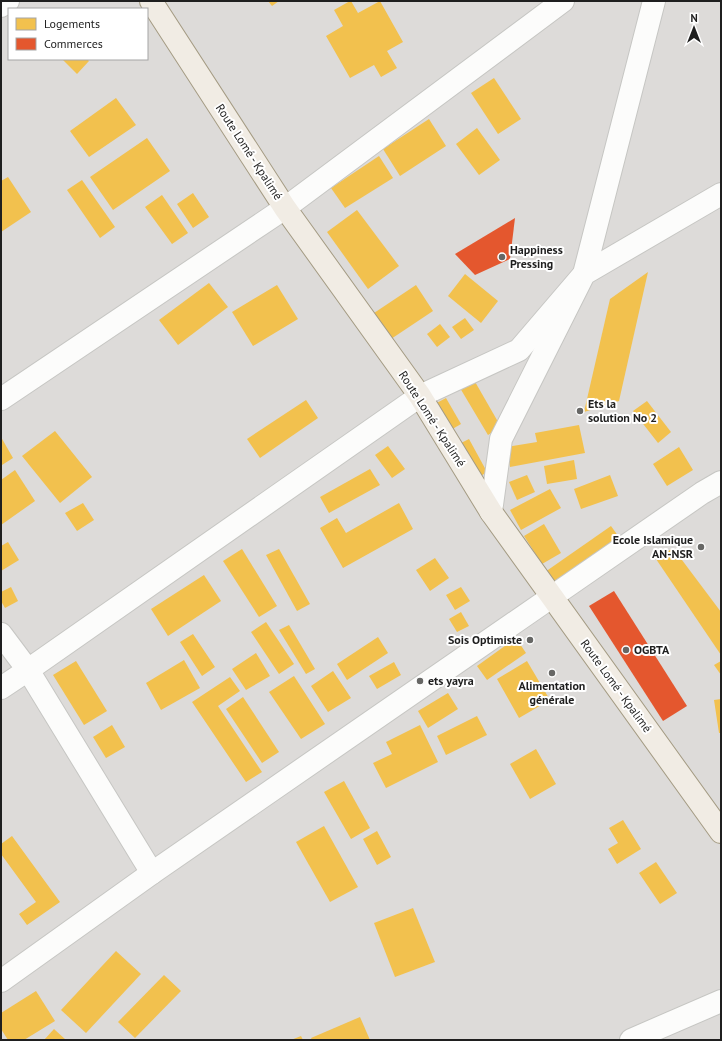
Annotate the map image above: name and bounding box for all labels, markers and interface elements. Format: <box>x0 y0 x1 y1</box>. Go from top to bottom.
legend <box>8 8 148 60</box>
north arrow <box>674 8 714 48</box>
text: N <box>690 11 698 25</box>
text: Logements <box>44 16 100 31</box>
text: Commerces <box>44 36 103 51</box>
street label: Route Lomé - Kpalimé <box>213 101 286 202</box>
place label: Happiness Pressing <box>510 242 563 271</box>
marker: Happiness Pressing <box>497 252 507 262</box>
street label: Route Lomé - Kpalimé <box>396 368 469 469</box>
place label: Ets la solution No 2 <box>588 396 657 425</box>
marker: Ets la solution No 2 <box>575 406 585 416</box>
place label: Ecole Islamique AN-NSR <box>613 532 694 561</box>
marker: Ecole Islamique AN-NSR <box>696 542 706 552</box>
place label: Sois Optimiste <box>448 632 522 647</box>
marker: Sois Optimiste <box>525 635 535 645</box>
street label: Route Lomé - Kpalimé <box>578 636 655 735</box>
place label: OGBTA <box>634 642 670 657</box>
marker: OGBTA <box>621 645 631 655</box>
marker: Alimentation générale <box>547 668 557 678</box>
place label: ets yayra <box>428 673 474 688</box>
marker: ets yayra <box>415 676 425 686</box>
place label: Alimentation générale <box>519 678 585 707</box>

